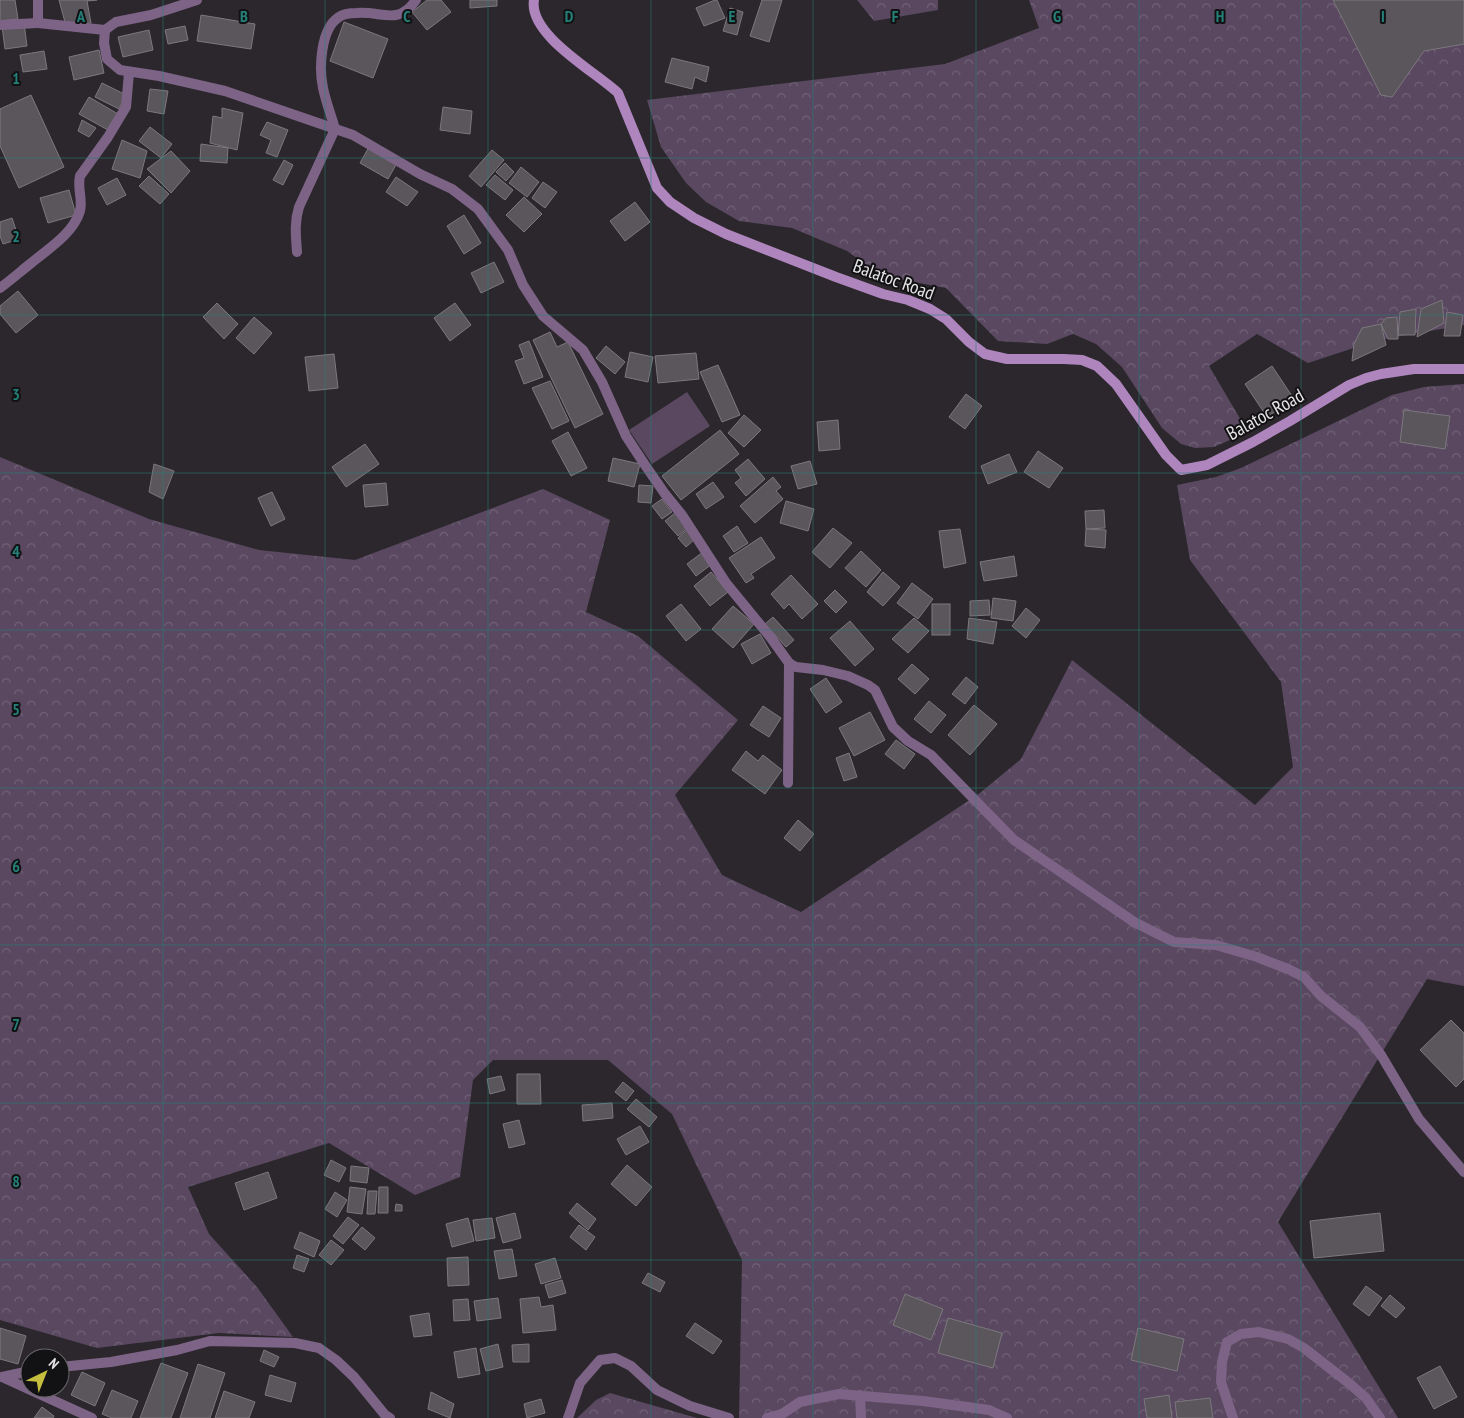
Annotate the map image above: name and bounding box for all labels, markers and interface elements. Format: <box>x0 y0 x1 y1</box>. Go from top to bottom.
text: A <box>76 6 86 26</box>
text: B <box>240 6 248 26</box>
text: C <box>403 6 411 26</box>
text: D <box>565 6 574 26</box>
text: E <box>729 6 736 26</box>
text: F <box>892 6 899 26</box>
text: G <box>1053 6 1061 26</box>
text: H <box>1216 6 1224 26</box>
text: I <box>1381 6 1385 26</box>
text: 1 <box>12 68 20 88</box>
text: 2 <box>12 226 20 246</box>
street label: Balatoc Road <box>850 253 938 305</box>
street label: Balatoc Road <box>1222 383 1308 445</box>
text: 3 <box>12 384 20 404</box>
text: 4 <box>12 541 20 561</box>
text: 5 <box>12 699 20 719</box>
text: 6 <box>12 856 20 876</box>
text: 7 <box>12 1014 20 1034</box>
text: 8 <box>12 1171 20 1191</box>
north arrow <box>20 1348 70 1398</box>
text: N <box>45 1354 63 1373</box>

